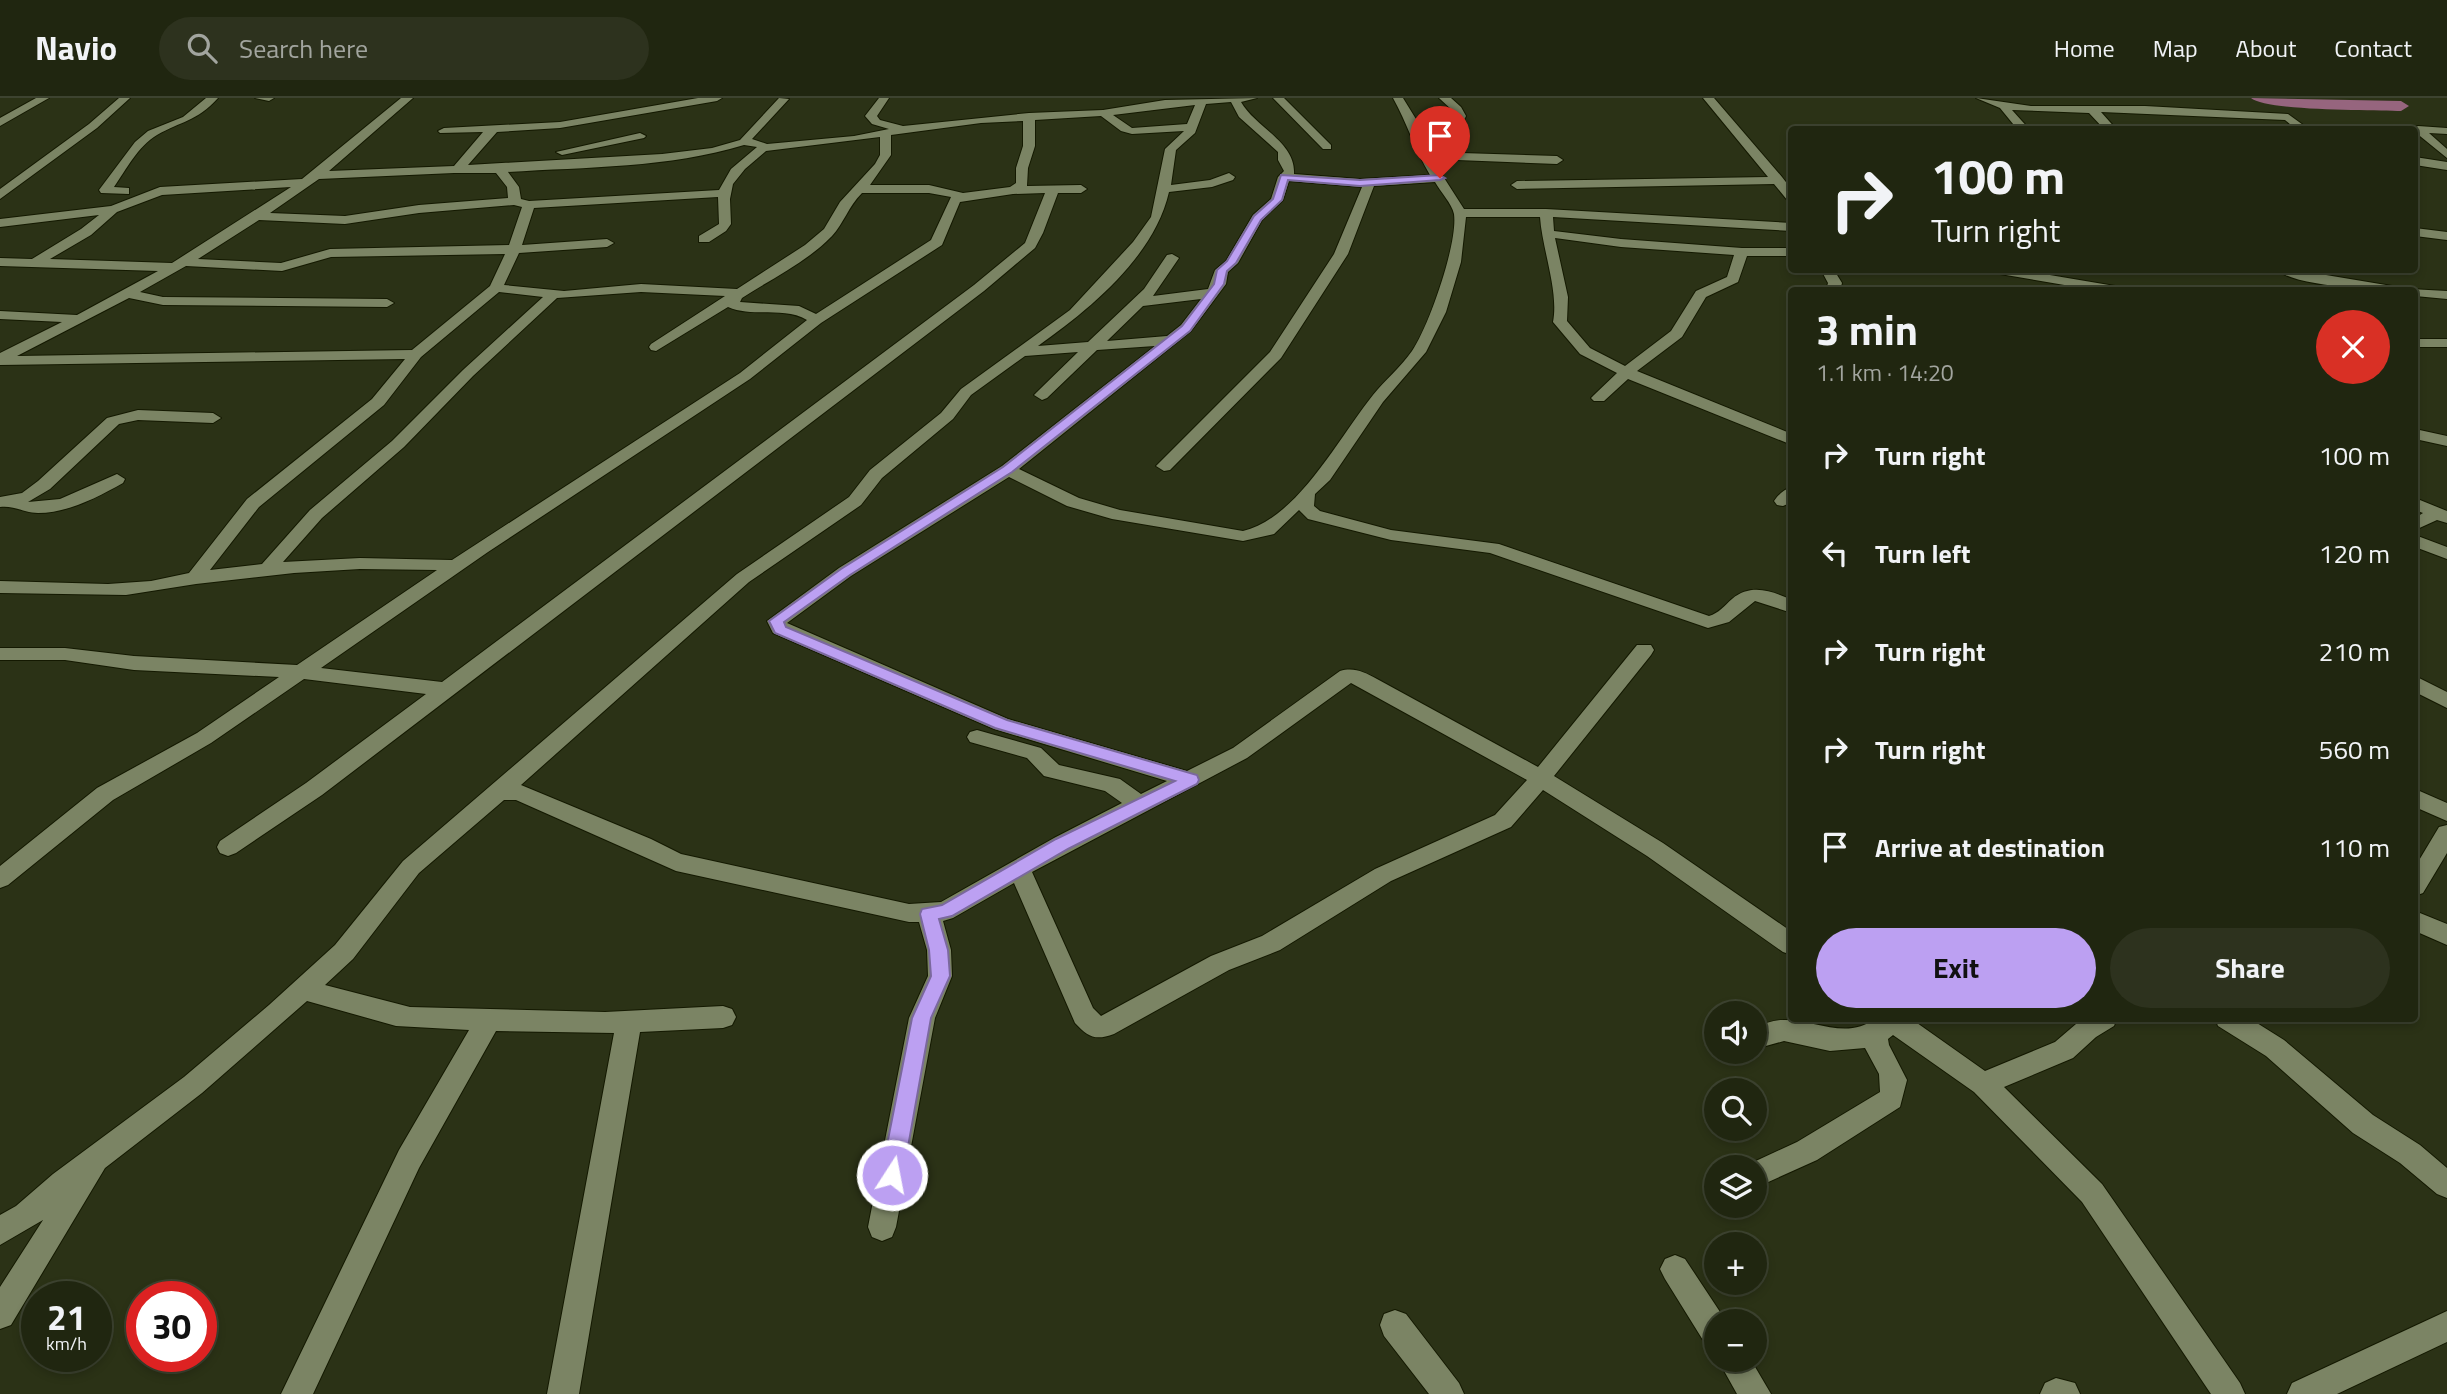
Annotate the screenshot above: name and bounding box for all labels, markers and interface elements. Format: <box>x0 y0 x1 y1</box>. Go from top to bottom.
search box <box>159 17 649 80</box>
text: Navio <box>35 23 117 73</box>
icon: search <box>183 29 221 67</box>
text: Search here <box>239 29 368 68</box>
text: Home <box>2054 30 2115 66</box>
text: Map <box>2153 30 2198 66</box>
text: About <box>2236 30 2296 66</box>
text: Contact <box>2334 30 2412 66</box>
pin <box>1410 106 1470 178</box>
icon: arrive <box>1421 117 1459 155</box>
text: 100 m <box>1931 138 2065 213</box>
icon: right <box>1816 154 1907 245</box>
text: Turn right <box>1931 206 2060 254</box>
text: 3 min <box>1816 297 1918 361</box>
button: close <box>2316 310 2390 384</box>
text: 1.1 km · 14:20 <box>1816 355 1954 390</box>
icon: right <box>1816 436 1854 474</box>
text: Turn right <box>1875 436 1986 475</box>
text: 100 m <box>2319 436 2390 475</box>
icon: left <box>1816 534 1854 572</box>
text: Turn left <box>1875 534 1970 573</box>
text: 120 m <box>2319 534 2390 573</box>
icon: right <box>1816 632 1854 670</box>
text: Turn right <box>1875 632 1986 671</box>
text: 210 m <box>2319 632 2390 671</box>
icon: right <box>1816 730 1854 768</box>
text: Turn right <box>1875 730 1986 769</box>
text: 560 m <box>2319 730 2390 769</box>
icon: arrive <box>1816 828 1854 866</box>
text: Arrive at destination <box>1875 828 2105 867</box>
text: 110 m <box>2319 828 2390 867</box>
button: Exit <box>1816 928 2096 1008</box>
button: Share <box>2110 928 2390 1008</box>
map controls <box>1704 1001 1767 1372</box>
button: sound <box>1704 1001 1767 1064</box>
button: search <box>1704 1078 1767 1141</box>
position arrow <box>855 1138 929 1212</box>
button: layers <box>1704 1155 1767 1218</box>
button: + <box>1704 1232 1767 1295</box>
speed limit sign: 30 <box>126 1281 217 1372</box>
text: 21 <box>47 1290 86 1344</box>
button: − <box>1704 1309 1767 1372</box>
text: km/h <box>46 1330 87 1357</box>

